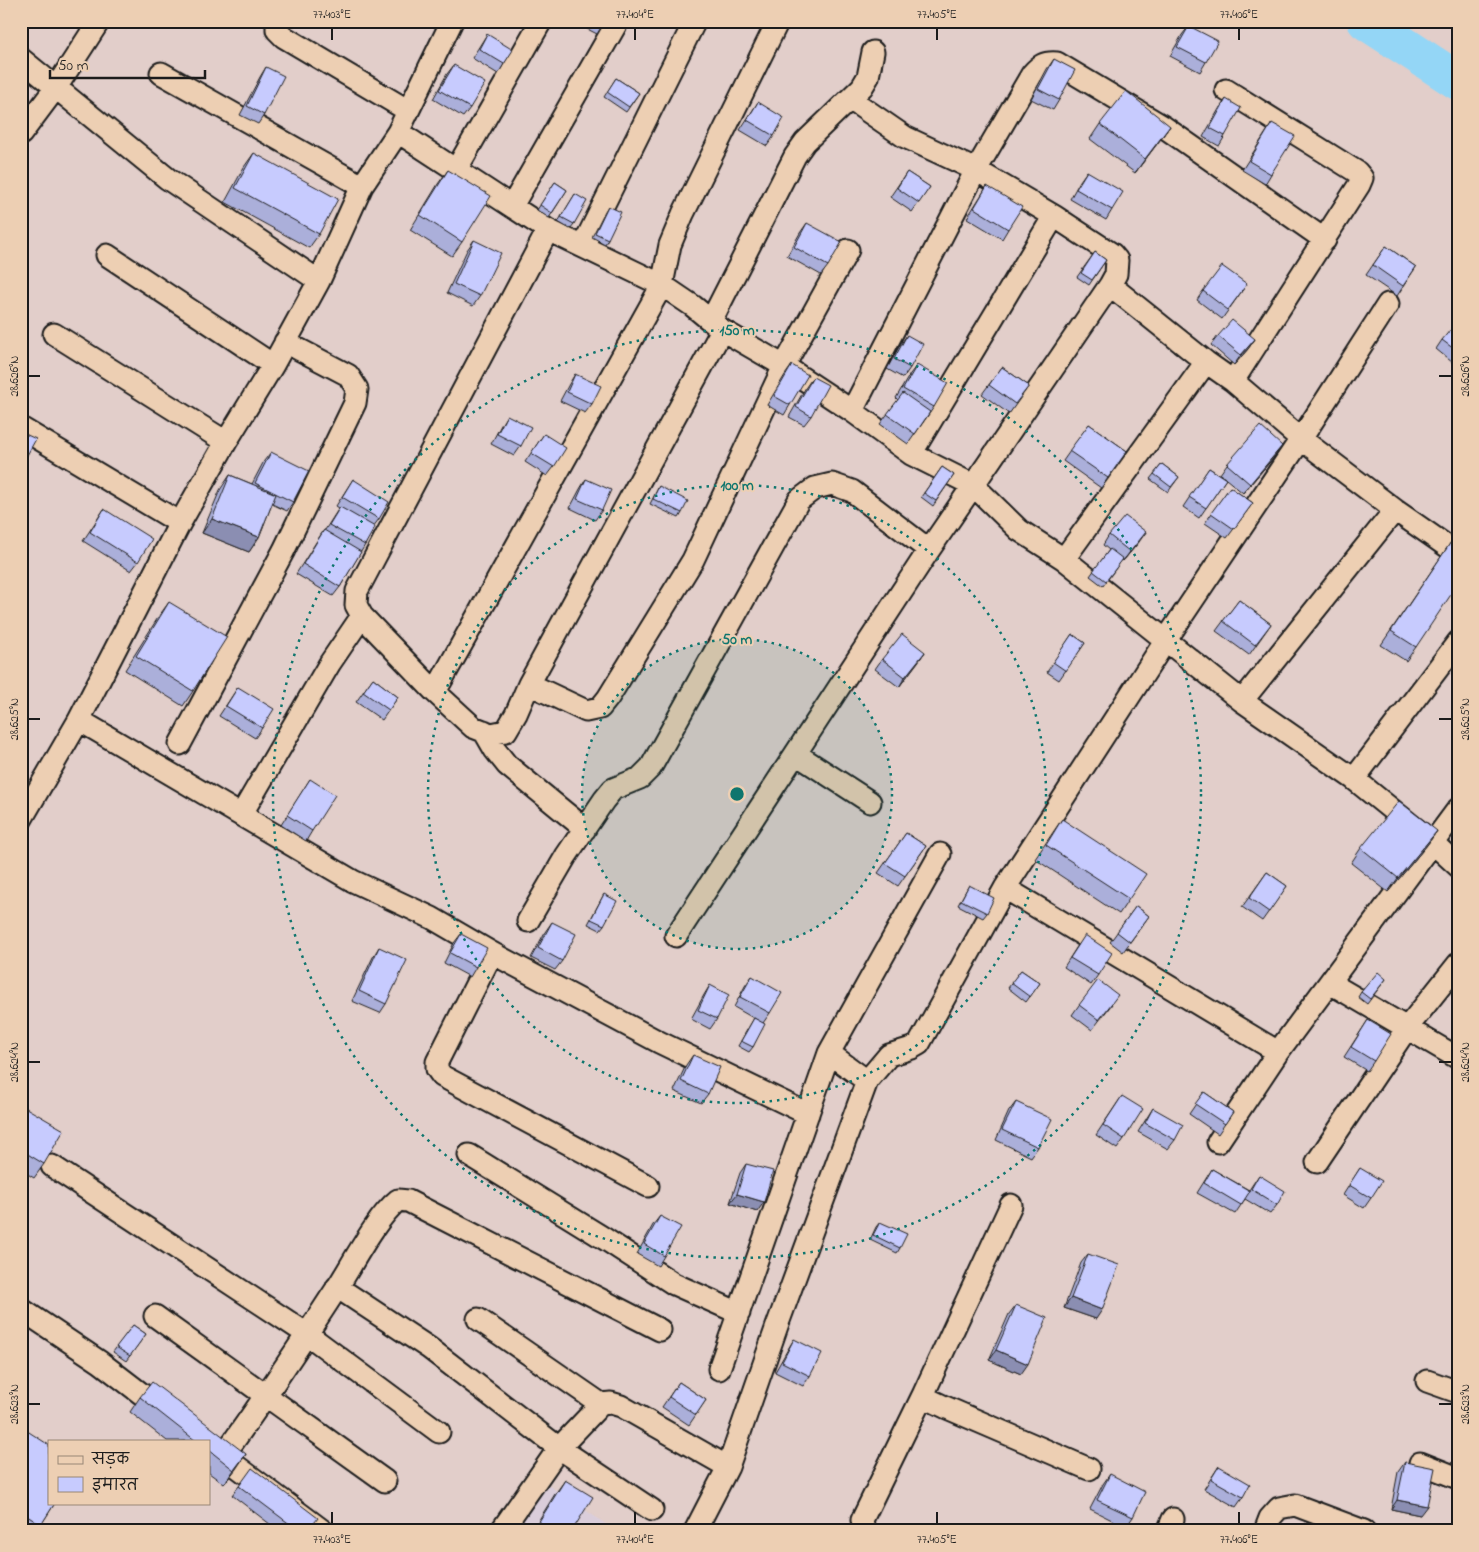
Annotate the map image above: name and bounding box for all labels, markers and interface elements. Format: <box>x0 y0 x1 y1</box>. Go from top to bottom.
text: 77.403°E <box>313 6 351 24</box>
text: 77.404°E <box>616 6 654 24</box>
text: 77.405°E <box>917 6 957 24</box>
text: 77.406°E <box>1220 6 1258 24</box>
scale bar <box>50 48 205 80</box>
text: 50 m <box>58 55 89 77</box>
text: 150 m <box>719 320 755 342</box>
text: 28.626°N <box>6 356 24 396</box>
text: 28.626°N <box>1457 356 1475 396</box>
text: 100 m <box>720 475 754 497</box>
text: 50 m <box>722 629 753 651</box>
text: 28.625°N <box>6 698 24 740</box>
text: 28.625°N <box>1457 698 1475 740</box>
centre of rings <box>728 785 746 803</box>
text: 28.624°N <box>6 1042 24 1082</box>
text: 28.624°N <box>1457 1042 1475 1082</box>
text: 28.623°N <box>6 1384 24 1424</box>
text: 28.623°N <box>1457 1384 1475 1424</box>
legend <box>48 1440 210 1504</box>
text: सड़क <box>91 1449 130 1471</box>
text: इमारत <box>92 1475 139 1497</box>
text: 77.403°E <box>313 1531 351 1549</box>
text: 77.404°E <box>616 1531 654 1549</box>
text: 77.405°E <box>917 1531 957 1549</box>
text: 77.406°E <box>1220 1531 1258 1549</box>

